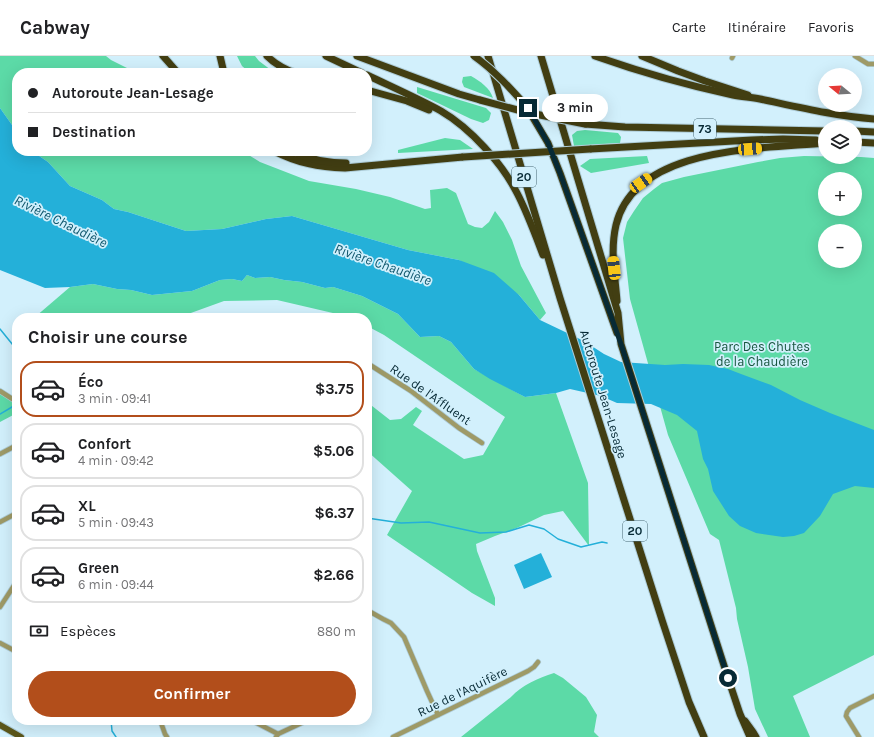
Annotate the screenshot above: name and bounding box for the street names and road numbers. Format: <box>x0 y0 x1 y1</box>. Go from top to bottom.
road number: 73 <box>694 119 716 139</box>
road number: 20 <box>512 167 536 187</box>
street label: Autoroute Jean-Lesage <box>577 328 630 461</box>
street label: Rue de l'Affluent <box>387 361 474 428</box>
road number: 20 <box>623 521 647 541</box>
street label: Rue de l'Aquifère <box>415 663 510 721</box>

